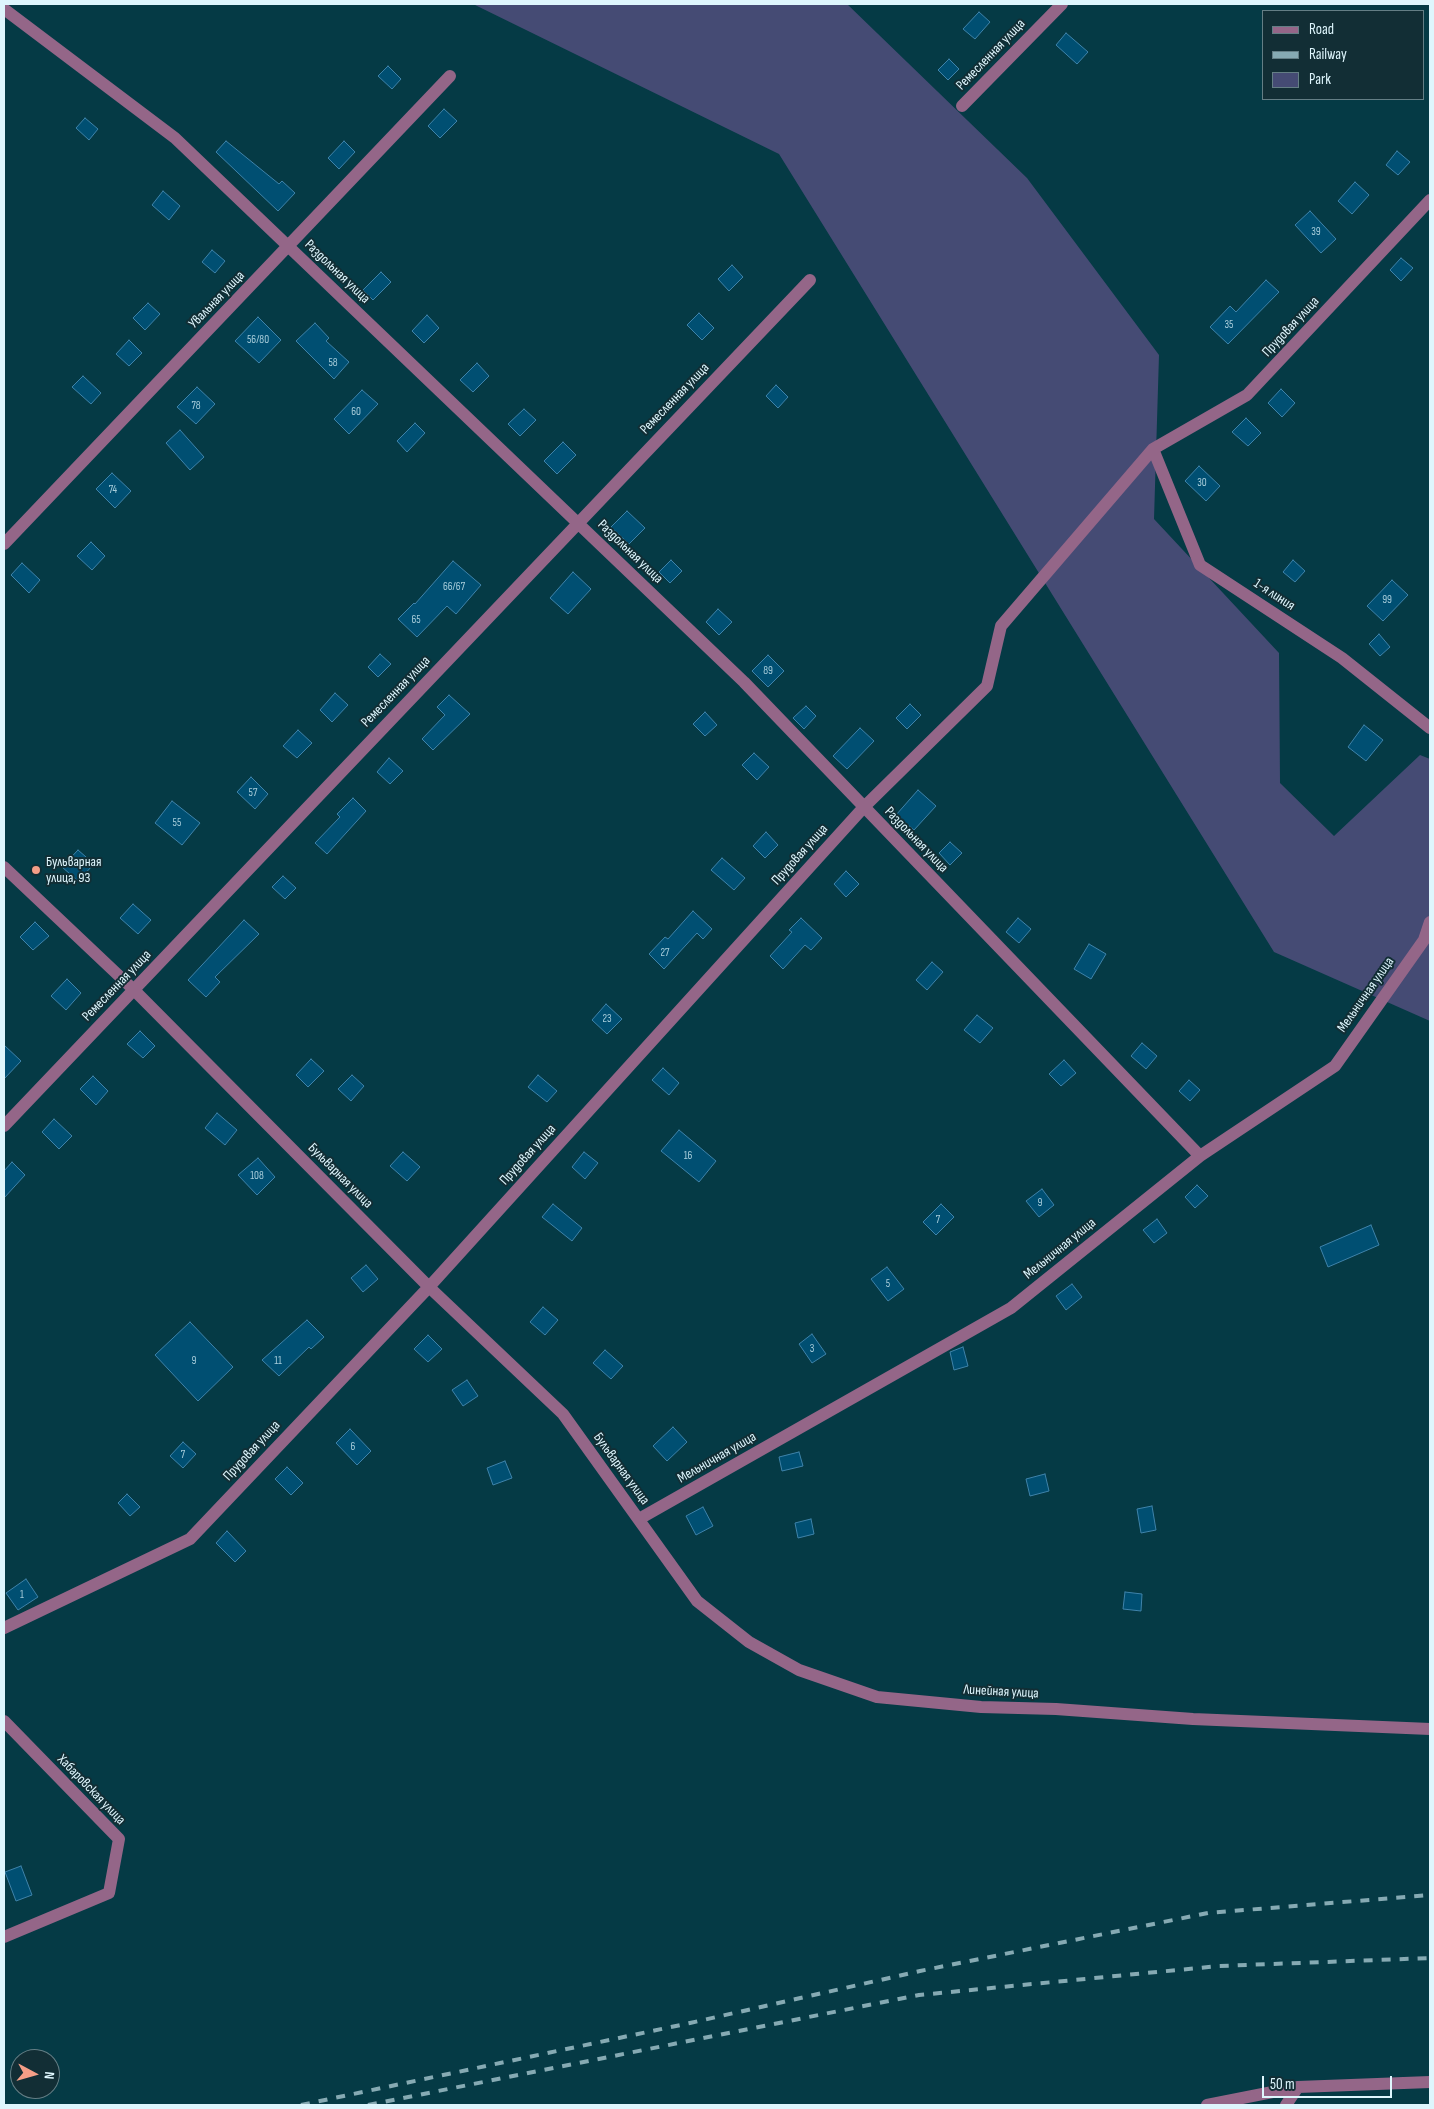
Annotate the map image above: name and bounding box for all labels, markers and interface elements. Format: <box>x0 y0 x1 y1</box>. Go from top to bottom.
legend <box>1262 10 1424 100</box>
street label: Ремесленная улица <box>953 16 1029 94</box>
text: Road <box>1309 20 1334 39</box>
text: Railway <box>1309 45 1347 64</box>
text: Park <box>1309 70 1331 89</box>
house number: 39 <box>1311 225 1321 239</box>
street label: Раздольная улица <box>301 237 373 307</box>
street label: Увальная улица <box>185 268 249 332</box>
street label: Прудовая улица <box>1259 294 1323 360</box>
house number: 35 <box>1224 318 1234 332</box>
house number: 56/80 <box>247 333 269 347</box>
house number: 58 <box>328 356 338 370</box>
street label: Ремесленная улица <box>637 360 713 438</box>
house number: 78 <box>191 399 201 413</box>
house number: 60 <box>351 405 361 419</box>
house number: 30 <box>1197 476 1207 490</box>
house number: 74 <box>109 483 117 497</box>
street label: Раздольная улица <box>594 517 666 587</box>
street label: 1-я линия <box>1250 576 1298 614</box>
house number: 66/67 <box>443 580 465 594</box>
house number: 99 <box>1382 593 1392 607</box>
house number: 65 <box>411 613 421 627</box>
street label: Ремесленная улица <box>358 653 434 731</box>
house number: 89 <box>763 664 773 678</box>
house number: 57 <box>249 786 257 800</box>
street label: Раздольная улица <box>881 804 951 876</box>
house number: 55 <box>173 816 181 830</box>
street label: Прудовая улица <box>768 821 832 889</box>
place label: Бульварная улица, 93 <box>46 854 101 886</box>
marker: Бульварная улица, 93 <box>30 864 42 876</box>
house number: 27 <box>661 946 669 960</box>
street label: Ремесленная улица <box>79 947 155 1025</box>
street label: Мельничная улица <box>1334 954 1398 1036</box>
house number: 23 <box>602 1012 612 1026</box>
street label: Прудовая улица <box>496 1121 560 1189</box>
street label: Бульварная улица <box>304 1140 376 1212</box>
house number: 16 <box>684 1149 692 1163</box>
house number: 108 <box>250 1169 264 1183</box>
house number: 9 <box>1038 1196 1042 1210</box>
house number: 7 <box>936 1213 940 1227</box>
street label: Мельничная улица <box>1021 1215 1099 1283</box>
house number: 5 <box>886 1277 890 1291</box>
house number: 3 <box>810 1342 814 1356</box>
house number: 9 <box>192 1354 196 1368</box>
house number: 11 <box>274 1354 282 1368</box>
street label: Прудовая улица <box>220 1418 284 1484</box>
street label: Мельничная улица <box>675 1429 759 1487</box>
street label: Бульварная улица <box>589 1430 653 1508</box>
house number: 6 <box>351 1440 355 1454</box>
house number: 7 <box>181 1448 185 1462</box>
house number: 1 <box>20 1588 24 1602</box>
street label: Линейная улица <box>963 1682 1039 1702</box>
street label: Хабаровская улица <box>53 1751 129 1829</box>
north arrow <box>10 2049 60 2099</box>
scale bar <box>1264 2066 1394 2098</box>
text: N <box>41 2071 58 2080</box>
text: 50 m <box>1270 2075 1295 2094</box>

